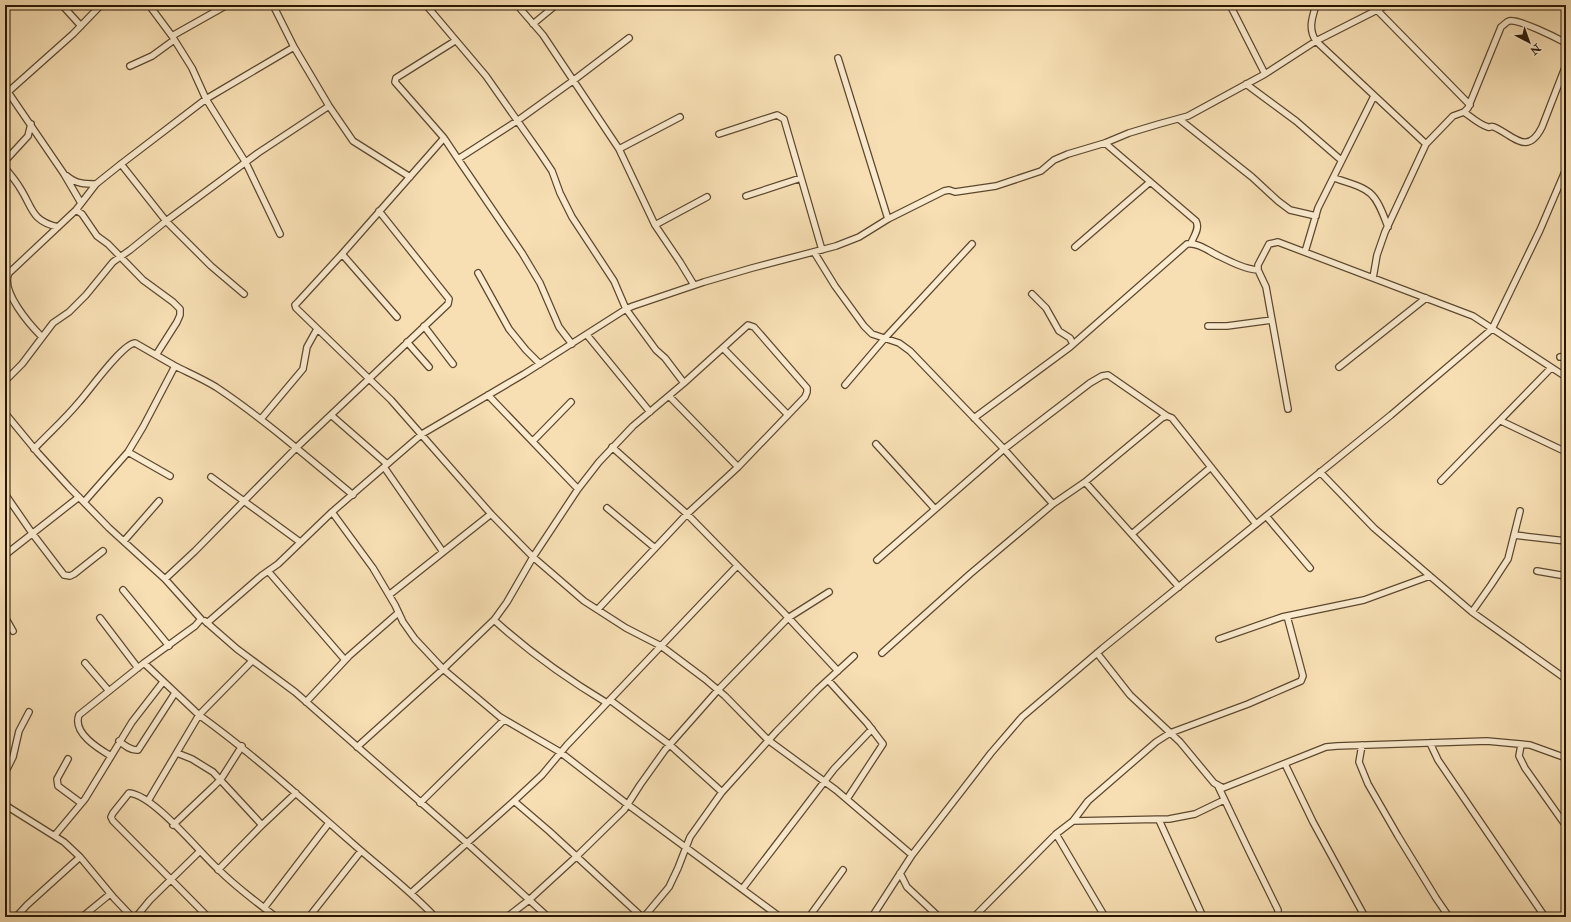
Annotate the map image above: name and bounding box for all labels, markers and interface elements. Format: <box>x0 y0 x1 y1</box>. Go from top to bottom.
north arrow <box>1509 22 1549 62</box>
text: N <box>1526 40 1544 58</box>

